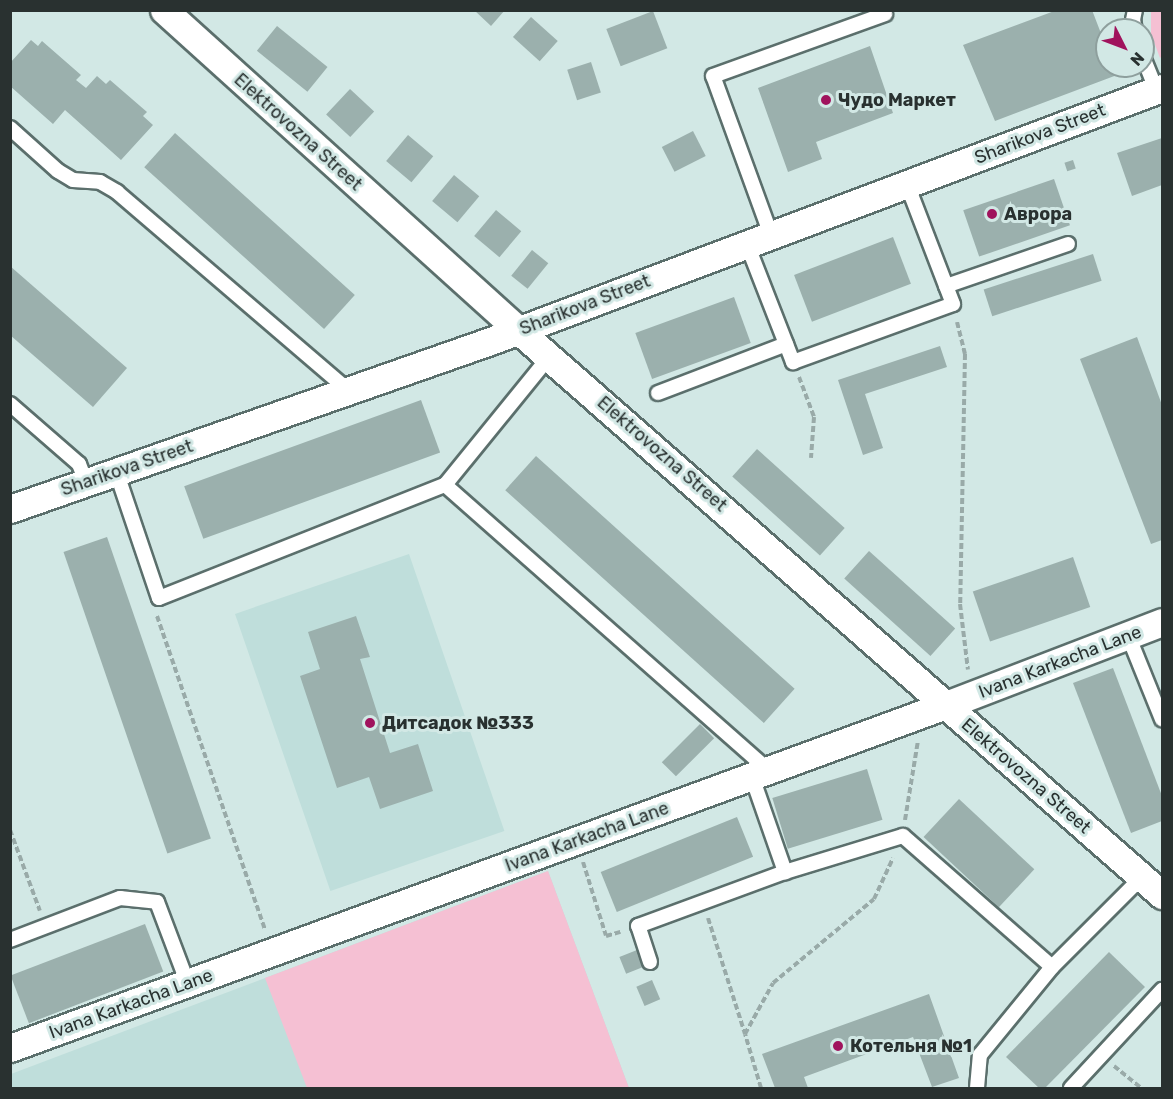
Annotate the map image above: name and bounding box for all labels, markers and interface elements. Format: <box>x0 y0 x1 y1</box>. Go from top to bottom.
north arrow <box>1095 18 1155 78</box>
text: N <box>1126 48 1148 70</box>
street label: Elektrovozna Street <box>230 69 366 195</box>
place label: Чудо Маркет <box>838 89 956 111</box>
marker: Чудо Маркет <box>819 93 833 107</box>
street label: Sharikova Street <box>972 99 1108 169</box>
place label: Аврора <box>1004 203 1072 225</box>
marker: Аврора <box>985 207 999 221</box>
street label: Sharikova Street <box>517 270 653 340</box>
street label: Elektrovozna Street <box>593 392 731 516</box>
street label: Sharikova Street <box>58 435 196 501</box>
street label: Ivana Karkacha Lane <box>976 621 1144 703</box>
place label: Дитсадок №333 <box>382 712 534 734</box>
street label: Elektrovozna Street <box>957 714 1095 838</box>
marker: Дитсадок №333 <box>363 716 377 730</box>
street label: Ivana Karkacha Lane <box>502 797 672 877</box>
street label: Ivana Karkacha Lane <box>46 964 216 1044</box>
place label: Котельня №1 <box>850 1035 972 1057</box>
marker: Котельня №1 <box>831 1039 845 1053</box>

